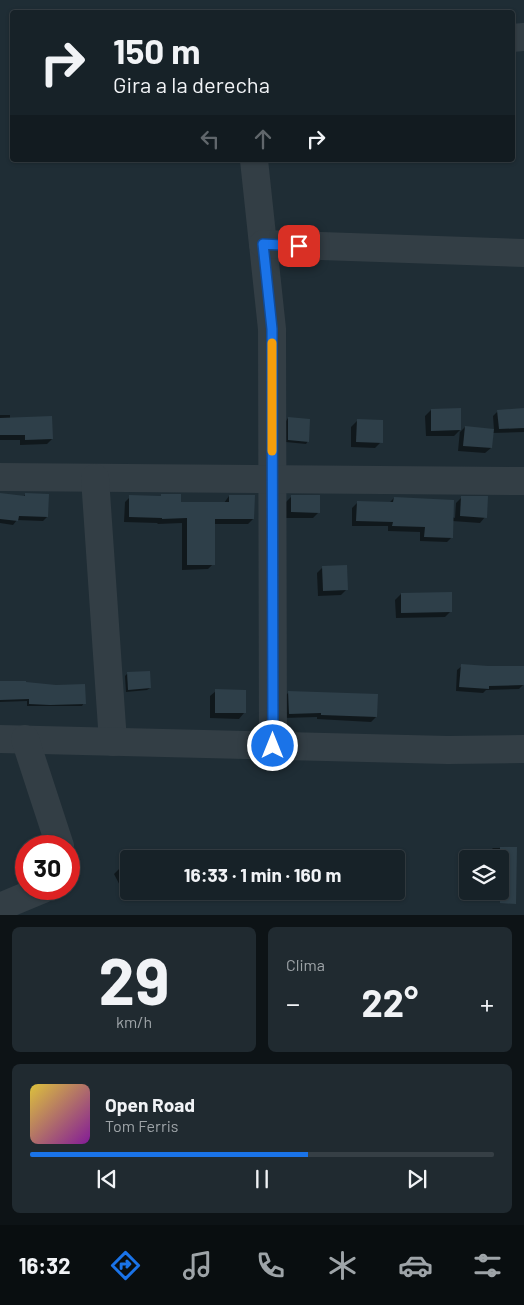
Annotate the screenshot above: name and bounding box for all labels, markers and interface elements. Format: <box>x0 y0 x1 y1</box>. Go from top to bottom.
text: 150 m <box>113 29 200 71</box>
icon: right <box>30 30 95 95</box>
text: Gira a la derecha <box>113 71 270 97</box>
icon: left <box>196 125 224 153</box>
icon: ahead <box>249 125 277 153</box>
icon: right <box>302 125 330 153</box>
pin <box>278 225 320 267</box>
icon: arrive <box>285 232 313 260</box>
position arrow <box>246 719 298 771</box>
speed limit sign: 30 <box>15 835 80 900</box>
map controls <box>459 850 509 900</box>
button: layers <box>459 850 509 900</box>
text: 16:33 · 1 min · 160 m <box>184 863 341 886</box>
text: 29 <box>99 940 169 1018</box>
text: Clima <box>286 955 325 974</box>
text: 22° <box>362 979 418 1025</box>
text: − <box>286 986 300 1020</box>
text: + <box>480 986 494 1020</box>
text: km/h <box>116 1012 152 1031</box>
text: Open Road <box>105 1093 195 1116</box>
text: Tom Ferris <box>105 1116 179 1135</box>
icon: previous <box>93 1165 121 1193</box>
icon: pause <box>248 1165 276 1193</box>
icon: next <box>403 1165 431 1193</box>
icon: directions <box>108 1248 143 1283</box>
icon: music <box>180 1248 215 1283</box>
icon: phone <box>253 1248 288 1283</box>
icon: climate <box>325 1248 360 1283</box>
icon: car <box>398 1248 433 1283</box>
icon: filters <box>470 1248 505 1283</box>
text: 16:32 <box>19 1252 71 1278</box>

